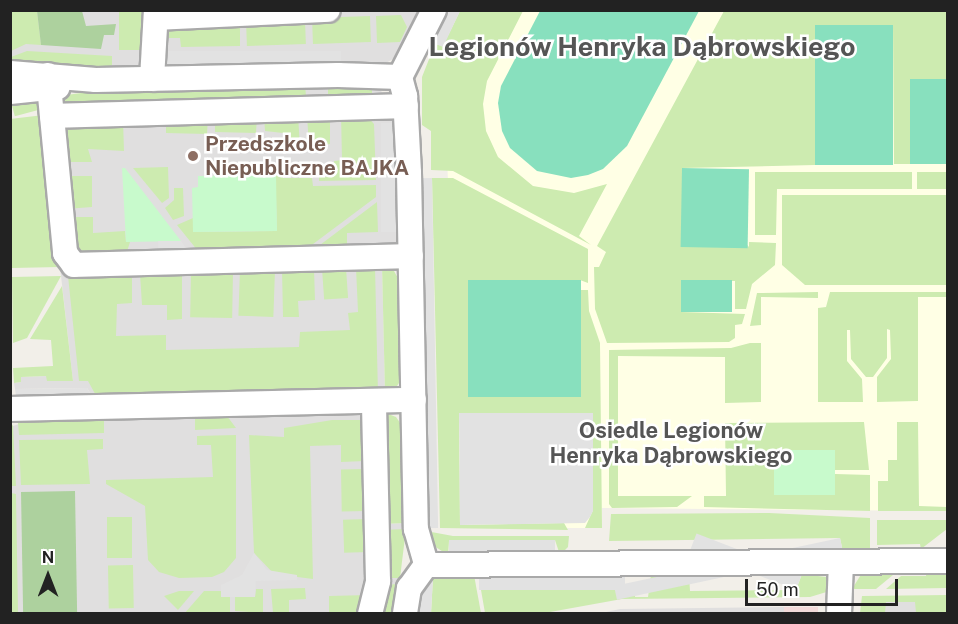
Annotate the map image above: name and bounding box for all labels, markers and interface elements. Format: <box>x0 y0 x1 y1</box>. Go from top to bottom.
district label: Legionów Henryka Dąbrowskiego <box>428 31 856 63</box>
place label: Przedszkole Niepubliczne BAJKA <box>205 131 409 181</box>
marker: Przedszkole Niepubliczne BAJKA <box>186 149 200 163</box>
district label: Osiedle Legionów Henryka Dąbrowskiego <box>550 417 792 469</box>
north arrow <box>18 546 78 606</box>
text: N <box>42 548 54 567</box>
scale bar <box>748 567 901 605</box>
text: 50 m <box>756 579 799 600</box>

